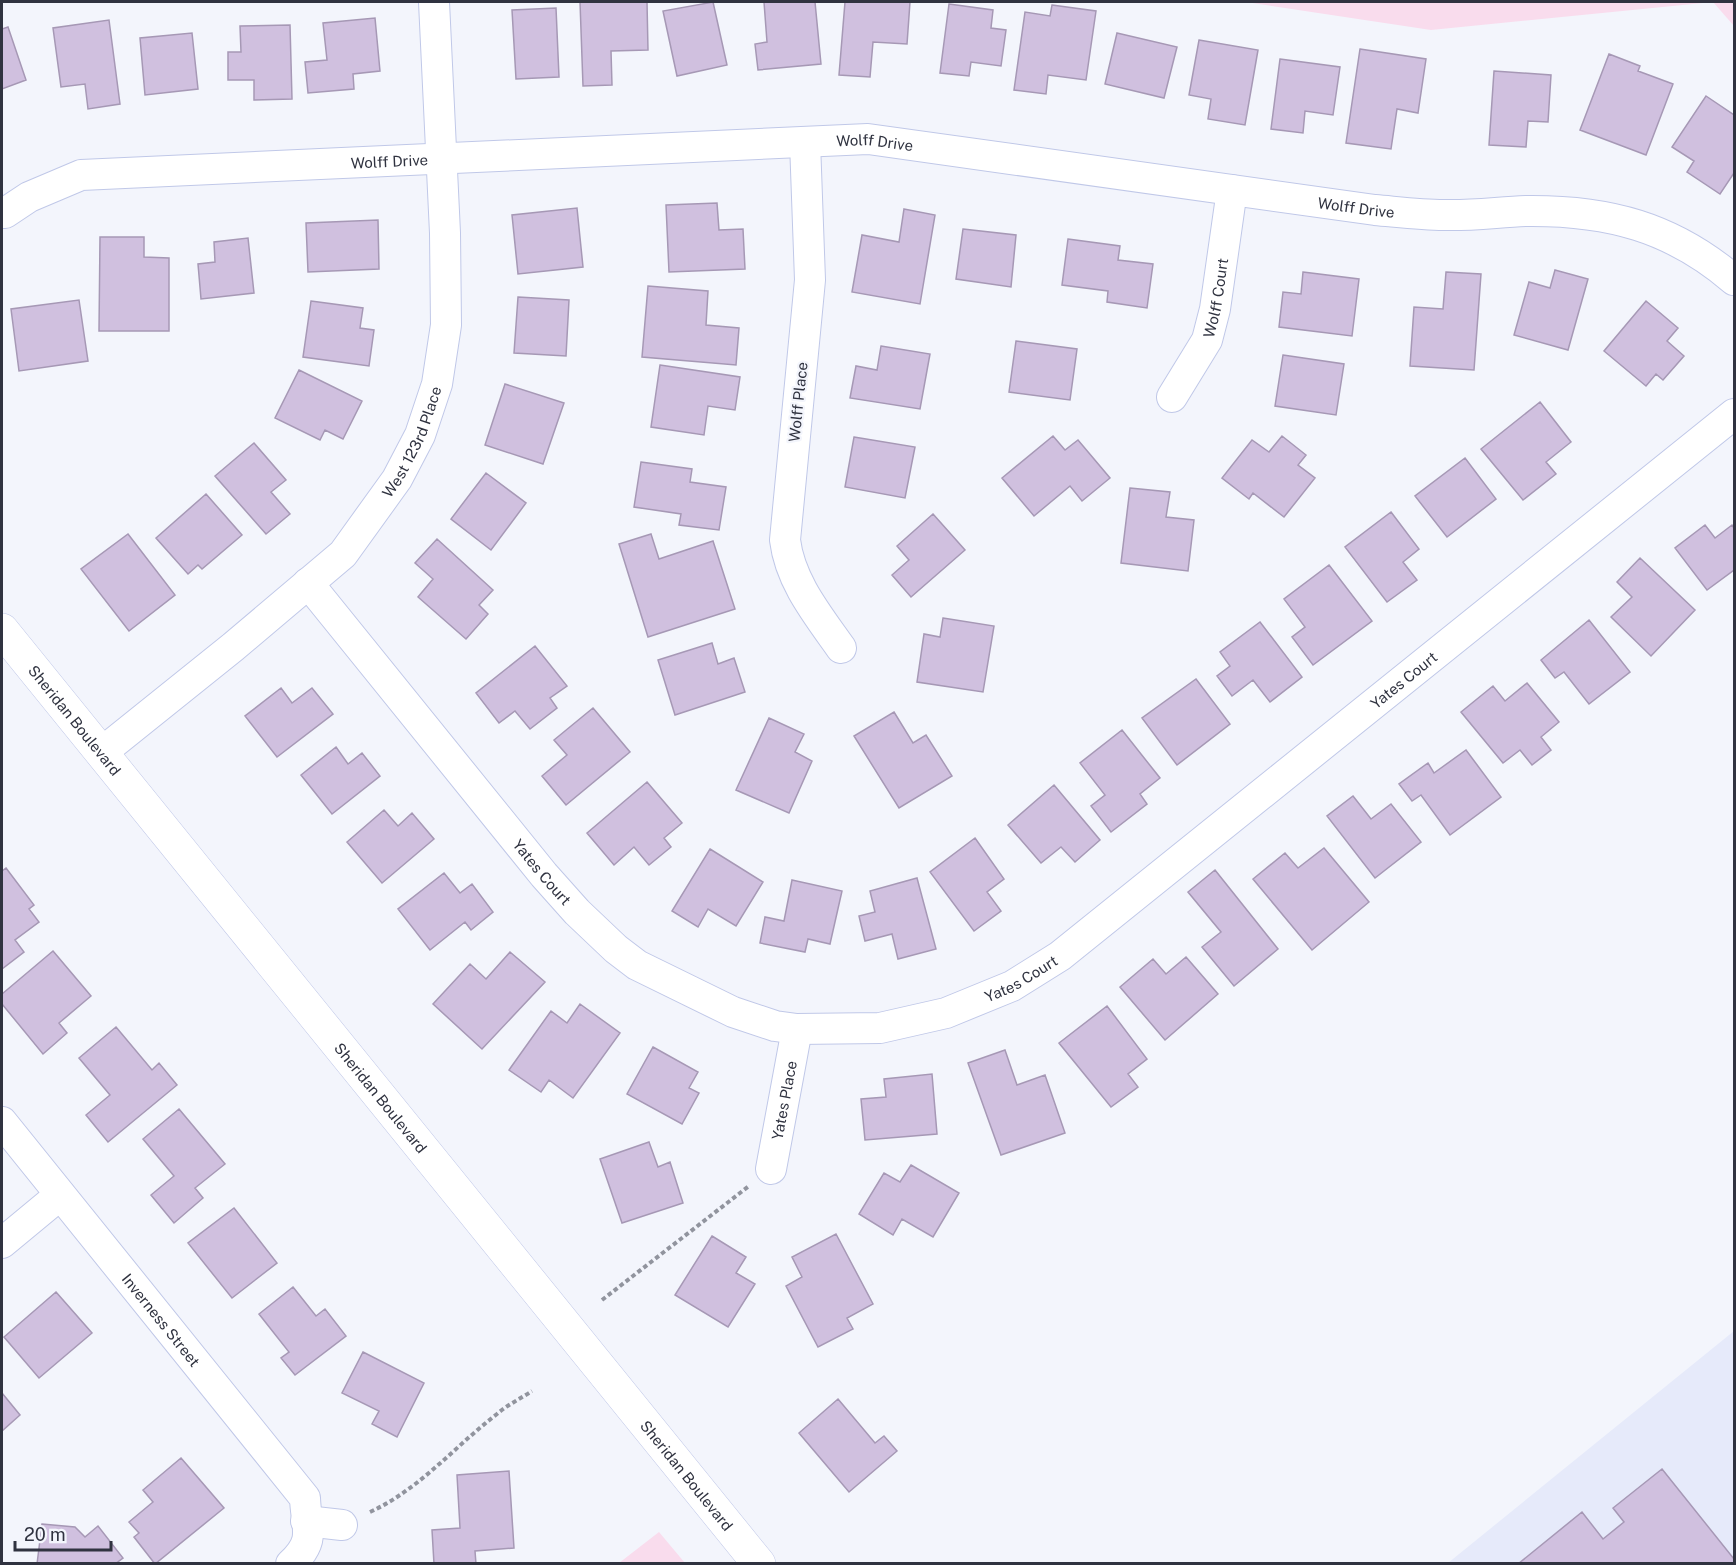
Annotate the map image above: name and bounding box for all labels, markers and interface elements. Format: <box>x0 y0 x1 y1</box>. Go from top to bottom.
street label: Wolff Drive <box>836 130 914 154</box>
street label: Wolff Drive <box>350 151 428 171</box>
street label: Wolff Drive <box>1317 194 1395 220</box>
street label: Wolff Court <box>1199 257 1231 339</box>
street label: Wolff Place <box>785 361 811 443</box>
street label: West 123rd Place <box>378 384 444 500</box>
street label: Yates Court <box>1367 648 1440 712</box>
street label: Sheridan Boulevard <box>25 662 125 779</box>
street label: Yates Court <box>510 836 575 908</box>
street label: Yates Court <box>982 951 1060 1005</box>
street label: Sheridan Boulevard <box>331 1039 431 1156</box>
street label: Yates Place <box>768 1059 799 1141</box>
street label: Inverness Street <box>119 1270 204 1370</box>
street label: Sheridan Boulevard <box>637 1417 737 1534</box>
scale bar <box>15 1514 111 1552</box>
text: 20 m <box>24 1524 66 1545</box>

